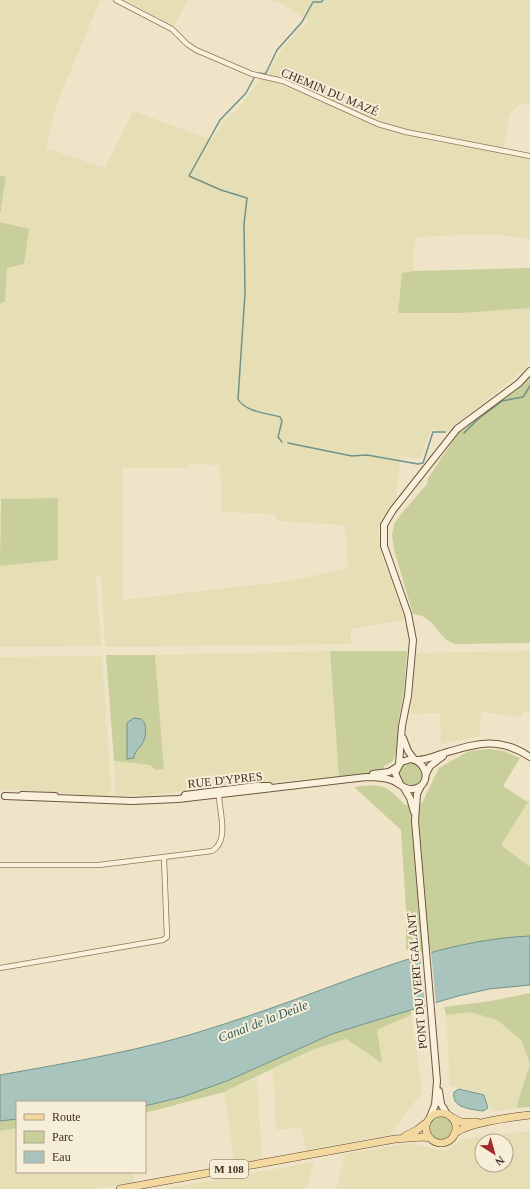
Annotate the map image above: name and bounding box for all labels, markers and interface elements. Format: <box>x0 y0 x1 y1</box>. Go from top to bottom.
street label: CHEMIN DU MAZÉ <box>279 65 381 119</box>
street label: RUE D'YPRES <box>187 769 263 791</box>
street label: PONT DU VERT GALANT <box>404 912 430 1050</box>
water label: Canal de la Deûle <box>216 997 310 1045</box>
legend <box>16 1101 146 1173</box>
text: Route <box>52 1110 81 1124</box>
text: Parc <box>52 1130 73 1144</box>
north arrow <box>474 1133 514 1173</box>
text: Eau <box>52 1150 71 1164</box>
text: N <box>493 1154 507 1168</box>
road number: M 108 <box>210 1160 248 1178</box>

